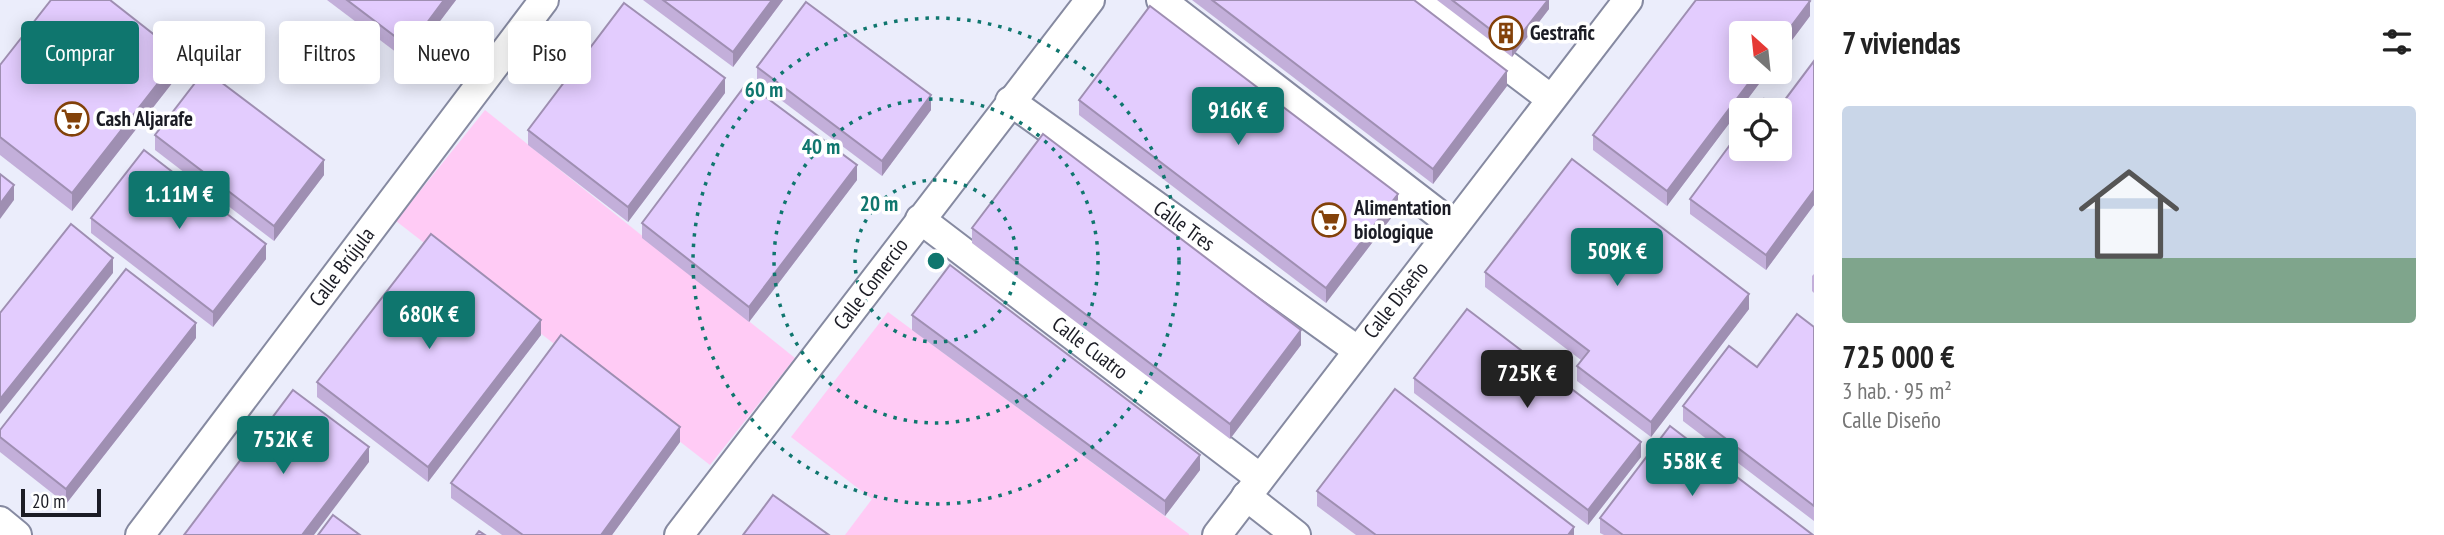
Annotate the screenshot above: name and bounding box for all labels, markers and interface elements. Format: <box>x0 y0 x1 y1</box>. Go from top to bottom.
building icon: Gestrafic <box>1487 14 1525 52</box>
place label: Gestrafic <box>1530 19 1595 46</box>
chip: Comprar <box>21 21 139 84</box>
chip: Alquilar <box>153 21 265 84</box>
chip: Filtros <box>279 21 380 84</box>
chip: Nuevo <box>394 21 494 84</box>
chip: Piso <box>508 21 591 84</box>
north arrow <box>1729 21 1792 84</box>
map controls <box>1729 21 1792 161</box>
text: 7 viviendas <box>1842 23 1961 62</box>
icon: filters <box>2378 23 2416 61</box>
text: 60 m <box>745 76 783 103</box>
pin: 916K € <box>1181 88 1295 147</box>
text: 916K € <box>1208 95 1268 124</box>
button: locate <box>1729 98 1792 161</box>
supermarket icon: Cash Aljarafe <box>53 100 91 138</box>
place label: Cash Aljarafe <box>96 105 193 132</box>
text: 40 m <box>802 133 840 160</box>
icon: home <box>2066 151 2192 277</box>
pin: 1.11M € <box>114 172 244 231</box>
text: 1.11M € <box>145 179 213 208</box>
text: 20 m <box>860 190 898 217</box>
street label: Calle Tres <box>1148 194 1220 257</box>
place label: Alimentation biologique <box>1353 194 1451 245</box>
supermarket icon: Alimentation biologique <box>1310 201 1348 239</box>
street label: Calle Brújula <box>303 222 380 312</box>
pin: 509K € <box>1560 229 1674 288</box>
street label: Calle Comercio <box>827 232 914 335</box>
text: 509K € <box>1587 236 1647 265</box>
centre of rings <box>924 249 948 273</box>
street label: Calle Diseño <box>1357 256 1434 344</box>
pin: 680K € <box>372 292 486 351</box>
text: 680K € <box>399 299 459 328</box>
street label: Calle Cuatro <box>1047 310 1134 385</box>
text: 725 000 € <box>1842 337 1955 376</box>
pin: 725K € <box>1470 350 1584 410</box>
text: 725K € <box>1497 358 1557 387</box>
text: 3 hab. · 95 m² <box>1842 376 1952 405</box>
text: Calle Diseño <box>1842 405 1941 434</box>
pin: 752K € <box>226 416 340 476</box>
text: 752K € <box>253 424 313 453</box>
pin: 558K € <box>1635 438 1749 498</box>
text: 558K € <box>1662 446 1722 475</box>
scale bar <box>21 486 102 518</box>
text: 20 m <box>32 489 66 513</box>

